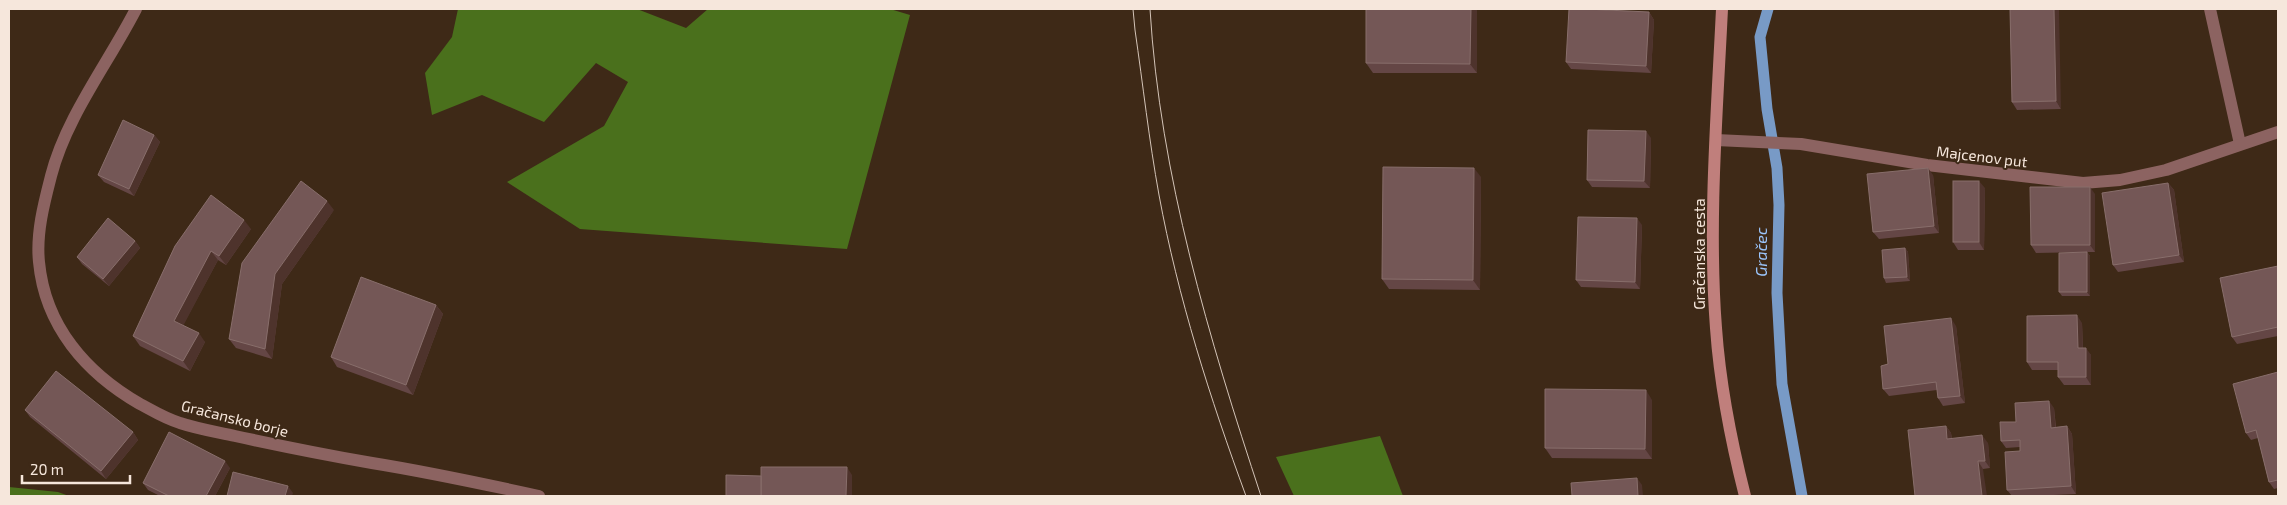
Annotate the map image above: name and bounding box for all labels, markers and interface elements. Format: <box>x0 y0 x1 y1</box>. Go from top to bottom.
street label: Majcenov put <box>1935 141 2029 172</box>
street label: Gračanska cesta <box>1690 198 1708 310</box>
water label: Gračec <box>1751 227 1770 277</box>
street label: Gračansko borje <box>179 396 290 441</box>
scale bar <box>22 452 130 484</box>
text: 20 m <box>30 460 64 478</box>

